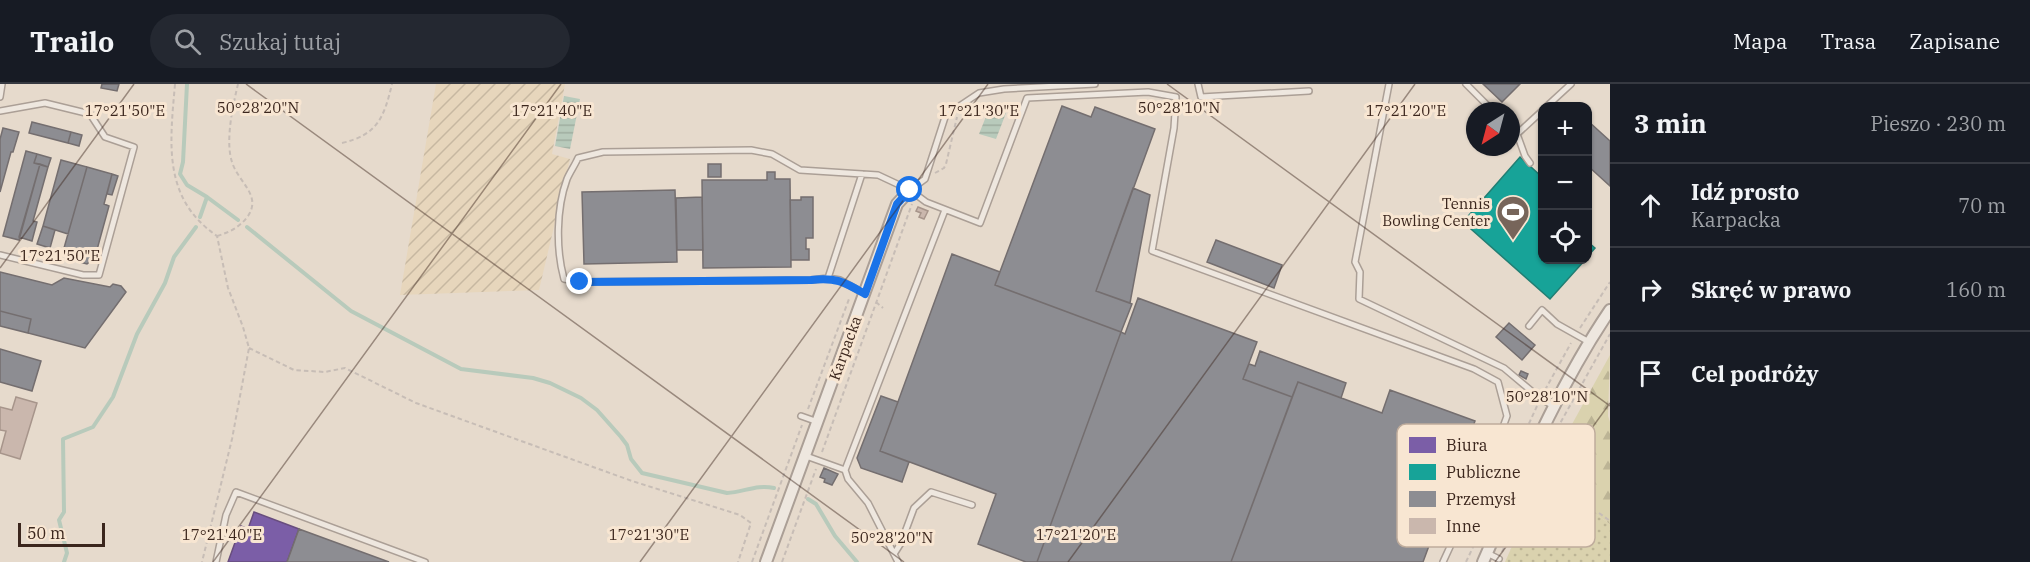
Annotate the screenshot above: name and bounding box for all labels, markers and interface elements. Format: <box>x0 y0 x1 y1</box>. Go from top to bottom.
search box <box>150 14 570 68</box>
text: Trailo <box>30 23 114 60</box>
icon: search <box>171 25 204 58</box>
text: Szukaj tutaj <box>219 27 341 56</box>
text: Mapa <box>1733 27 1787 55</box>
text: Trasa <box>1820 27 1876 55</box>
text: Zapisane <box>1909 27 2000 55</box>
text: 50°28'20"N <box>217 98 299 117</box>
text: 50°28'10"N <box>1138 98 1220 117</box>
text: 17°21'50"E <box>85 101 165 120</box>
text: 17°21'40"E <box>512 101 592 120</box>
text: 17°21'30"E <box>939 101 1019 120</box>
text: 17°21'20"E <box>1366 101 1446 120</box>
north arrow <box>1466 102 1520 156</box>
map controls <box>1538 102 1592 264</box>
button: + <box>1538 102 1592 156</box>
text: 3 min <box>1634 106 1707 140</box>
text: Pieszo · 230 m <box>1870 110 2006 137</box>
button: − <box>1538 156 1592 210</box>
route start <box>896 176 922 202</box>
text: Idź prosto <box>1691 177 1799 206</box>
icon: ahead <box>1634 189 1667 222</box>
text: 70 m <box>1958 192 2006 219</box>
place label: Tennis Bowling Center <box>1382 194 1490 230</box>
sports icon: Tennis Bowling Center <box>1495 194 1531 241</box>
text: Karpacka <box>1691 206 1781 233</box>
button: locate <box>1538 210 1592 264</box>
text: 17°21'50"E <box>20 246 100 265</box>
route end <box>566 268 592 294</box>
icon: right <box>1634 273 1667 306</box>
text: Skręć w prawo <box>1691 275 1851 304</box>
text: 160 m <box>1946 276 2006 303</box>
street label: Karpacka <box>825 313 865 383</box>
icon: arrive <box>1634 357 1667 390</box>
text: Cel podróży <box>1691 359 1819 388</box>
text: 50°28'10"N <box>1506 387 1588 406</box>
legend <box>1397 424 1595 547</box>
text: Biura <box>1446 435 1488 455</box>
text: Publiczne <box>1446 462 1521 482</box>
text: Przemysł <box>1446 489 1516 509</box>
text: Inne <box>1446 516 1481 536</box>
scale bar <box>18 520 105 548</box>
text: 50 m <box>27 523 65 543</box>
text: 17°21'40"E <box>182 525 262 544</box>
text: 17°21'30"E <box>609 525 689 544</box>
text: 17°21'20"E <box>1036 525 1116 544</box>
text: 50°28'20"N <box>851 528 933 547</box>

